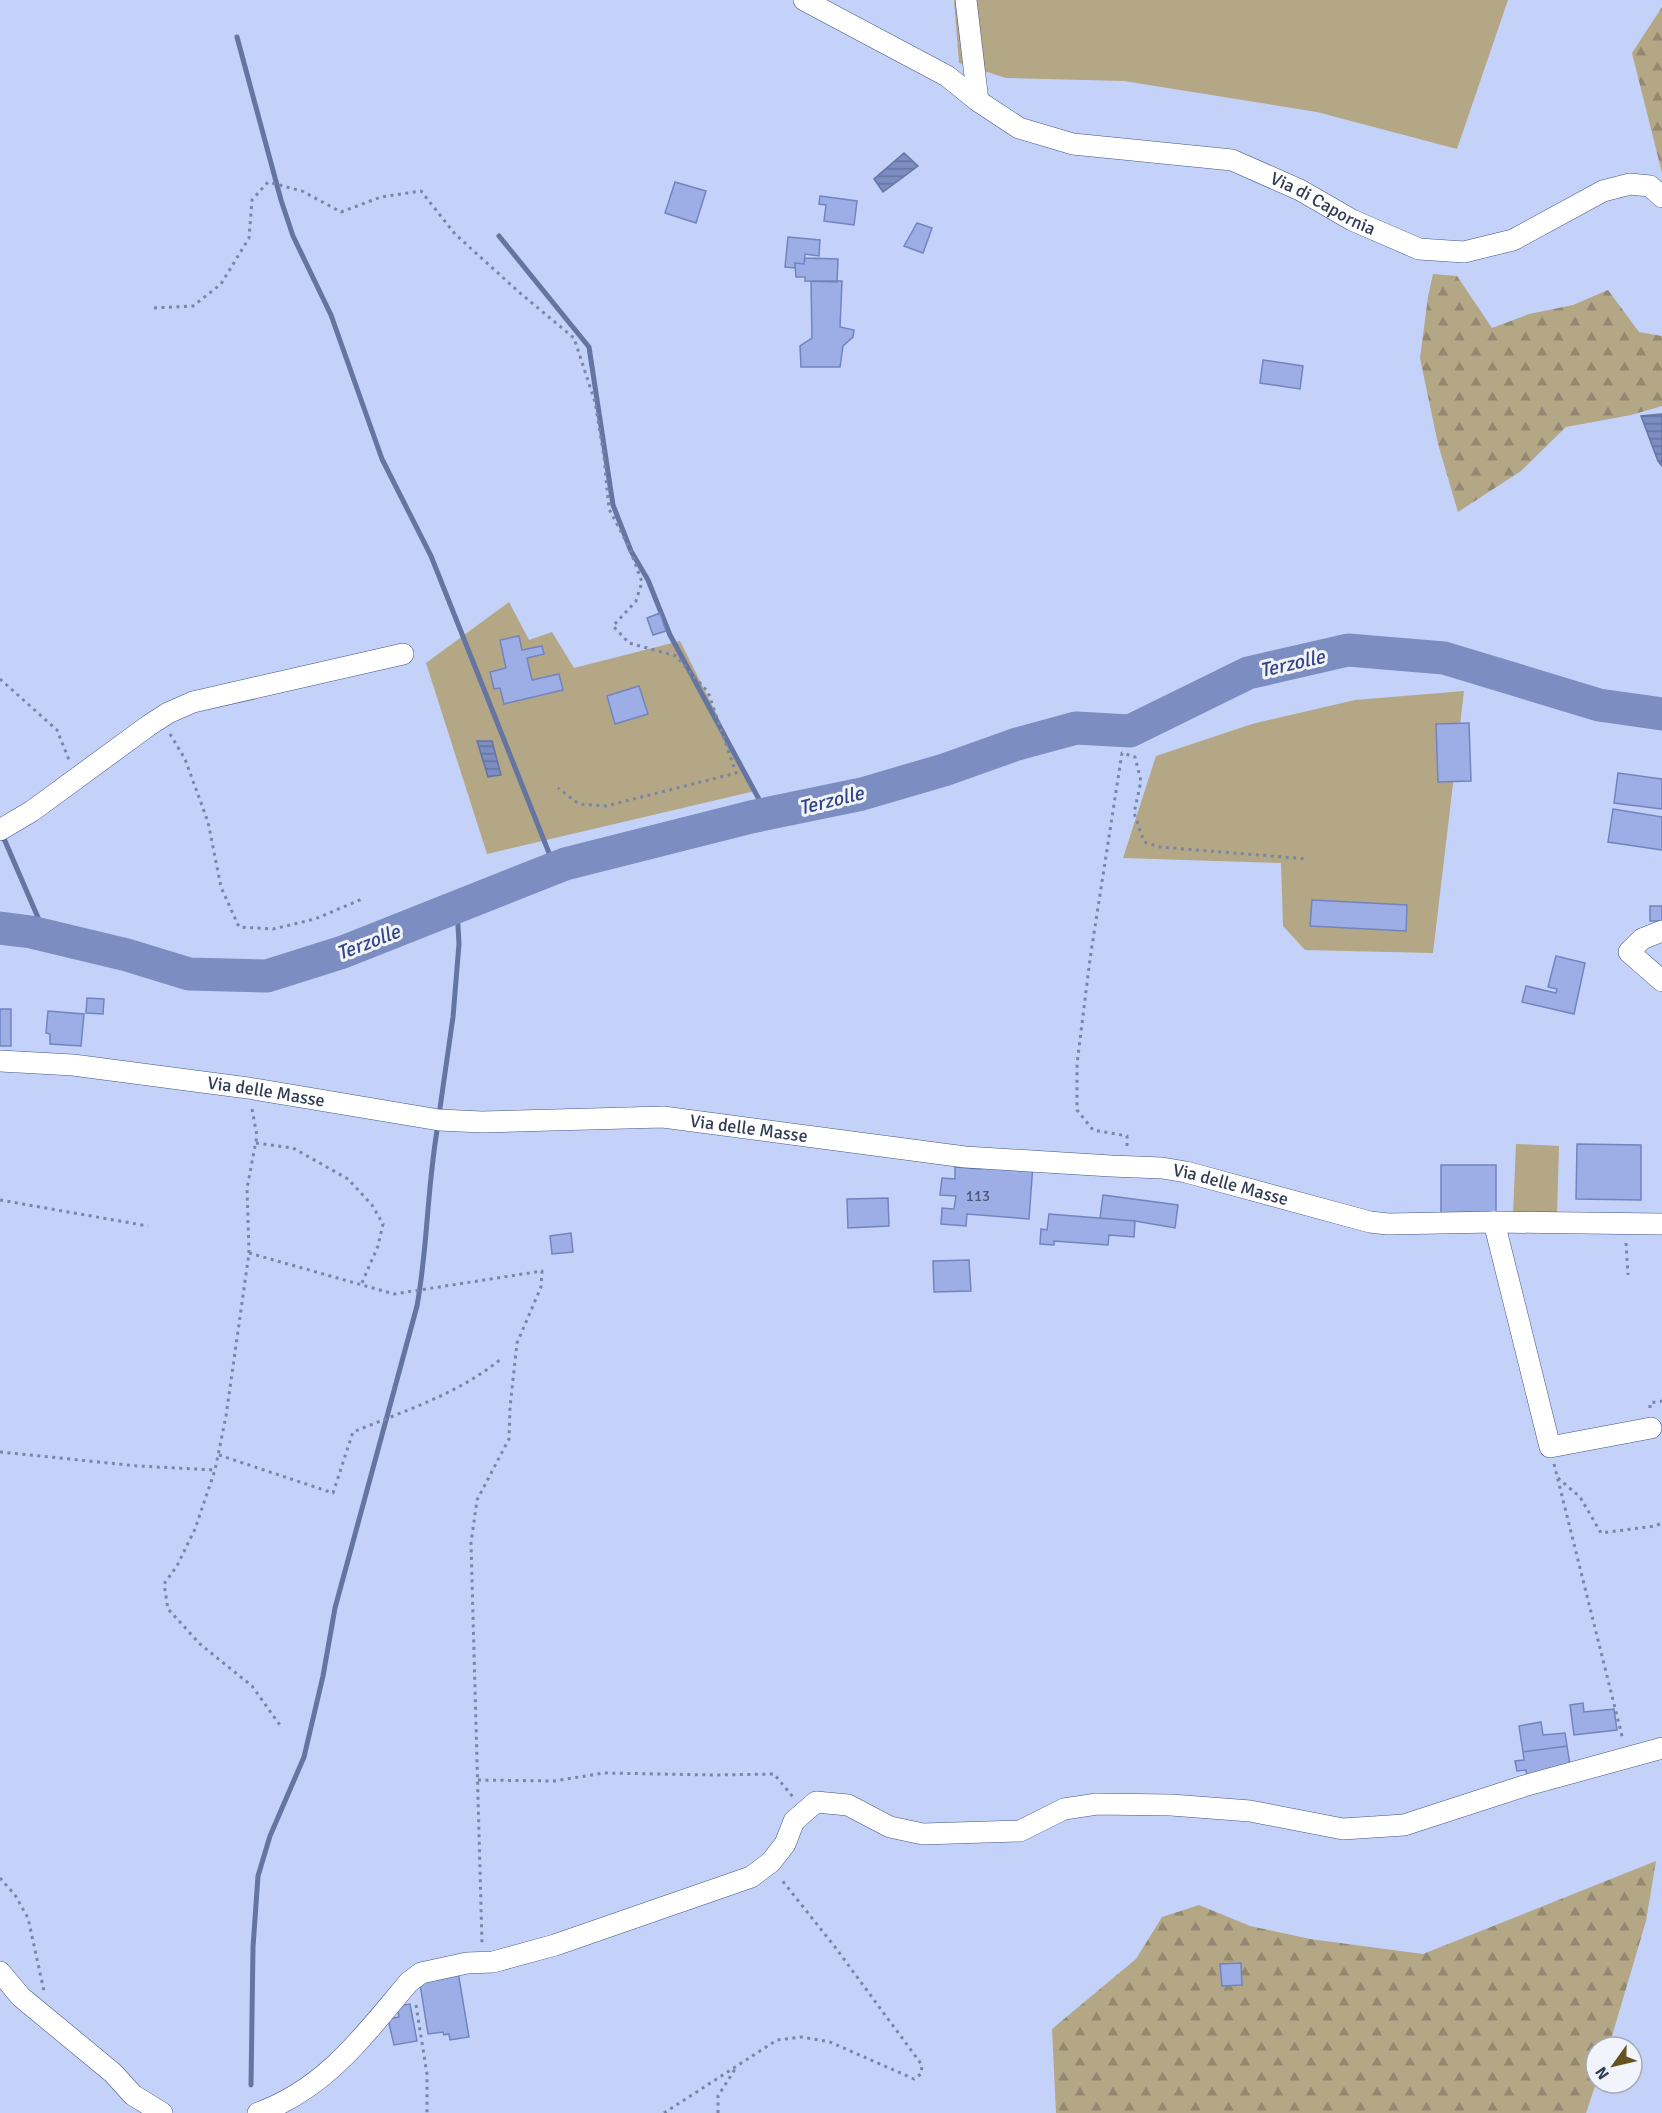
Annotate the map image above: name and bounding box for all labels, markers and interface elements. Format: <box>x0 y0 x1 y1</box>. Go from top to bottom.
street label: Via di Capornia <box>1267 167 1379 240</box>
water label: Terzolle <box>1257 644 1328 683</box>
water label: Terzolle <box>796 780 867 821</box>
water label: Terzolle <box>333 919 404 966</box>
street label: Via delle Masse <box>206 1072 326 1112</box>
street label: Via delle Masse <box>689 1110 809 1147</box>
street label: Via delle Masse <box>1171 1159 1291 1210</box>
house number: 113 <box>966 1187 990 1205</box>
north arrow <box>1584 2035 1644 2095</box>
text: N <box>1591 2063 1614 2083</box>

